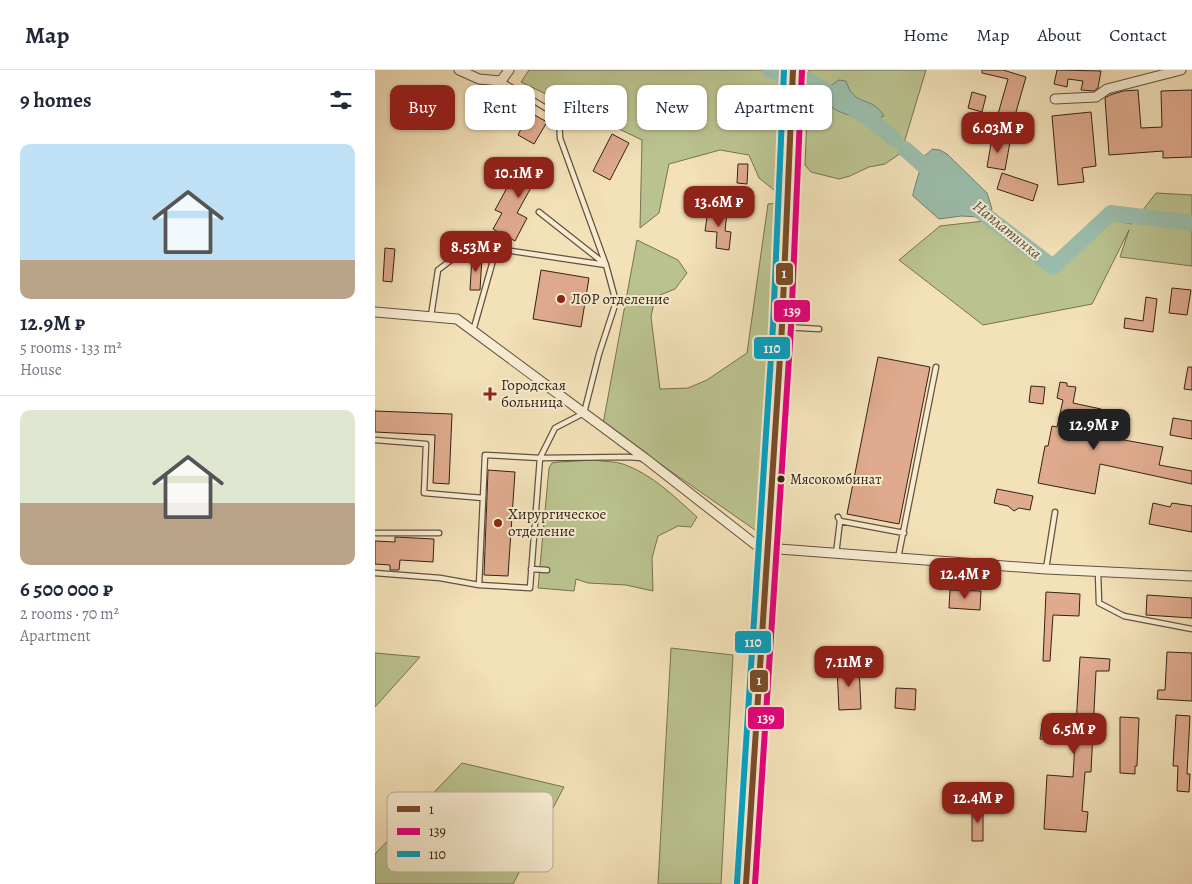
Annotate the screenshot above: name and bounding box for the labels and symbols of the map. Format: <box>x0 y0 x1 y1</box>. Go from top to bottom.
pin: 6.03M ₽ <box>952 112 1044 154</box>
pin: 10.1M ₽ <box>473 156 565 199</box>
pin: 13.6M ₽ <box>673 186 765 228</box>
water label: Наплатинка <box>968 195 1046 265</box>
pin: 8.53M ₽ <box>430 230 522 273</box>
line badge: 1 <box>775 262 794 286</box>
text: 1 <box>781 264 787 283</box>
place label: ЛОР отделение <box>571 289 670 309</box>
marker: ЛОР отделение <box>555 293 567 305</box>
line badge: 139 <box>773 299 811 323</box>
text: 139 <box>783 302 801 321</box>
line badge: 110 <box>753 336 791 360</box>
text: 110 <box>763 339 781 358</box>
place label: Городская больница <box>501 375 566 412</box>
marker: Городская больница <box>483 387 497 401</box>
pin: 12.9M ₽ <box>1048 408 1140 451</box>
place label: Мясокомбинат <box>790 470 881 489</box>
marker: Мясокомбинат <box>776 474 786 484</box>
place label: Хирургическое отделение <box>508 504 607 541</box>
marker: Хирургическое отделение <box>492 517 504 529</box>
pin: 12.4M ₽ <box>919 558 1011 600</box>
line badge: 110 <box>734 630 772 654</box>
text: 110 <box>744 633 762 652</box>
pin: 7.11M ₽ <box>803 646 895 688</box>
line badge: 1 <box>749 669 769 693</box>
text: 1 <box>756 671 762 690</box>
line badge: 139 <box>747 706 785 730</box>
text: 139 <box>757 709 775 728</box>
pin: 6.5M ₽ <box>1033 712 1115 755</box>
pin: 12.4M ₽ <box>932 782 1024 824</box>
legend <box>387 792 553 872</box>
text: 1 <box>429 800 434 819</box>
text: 139 <box>429 822 446 841</box>
text: 110 <box>429 845 446 864</box>

